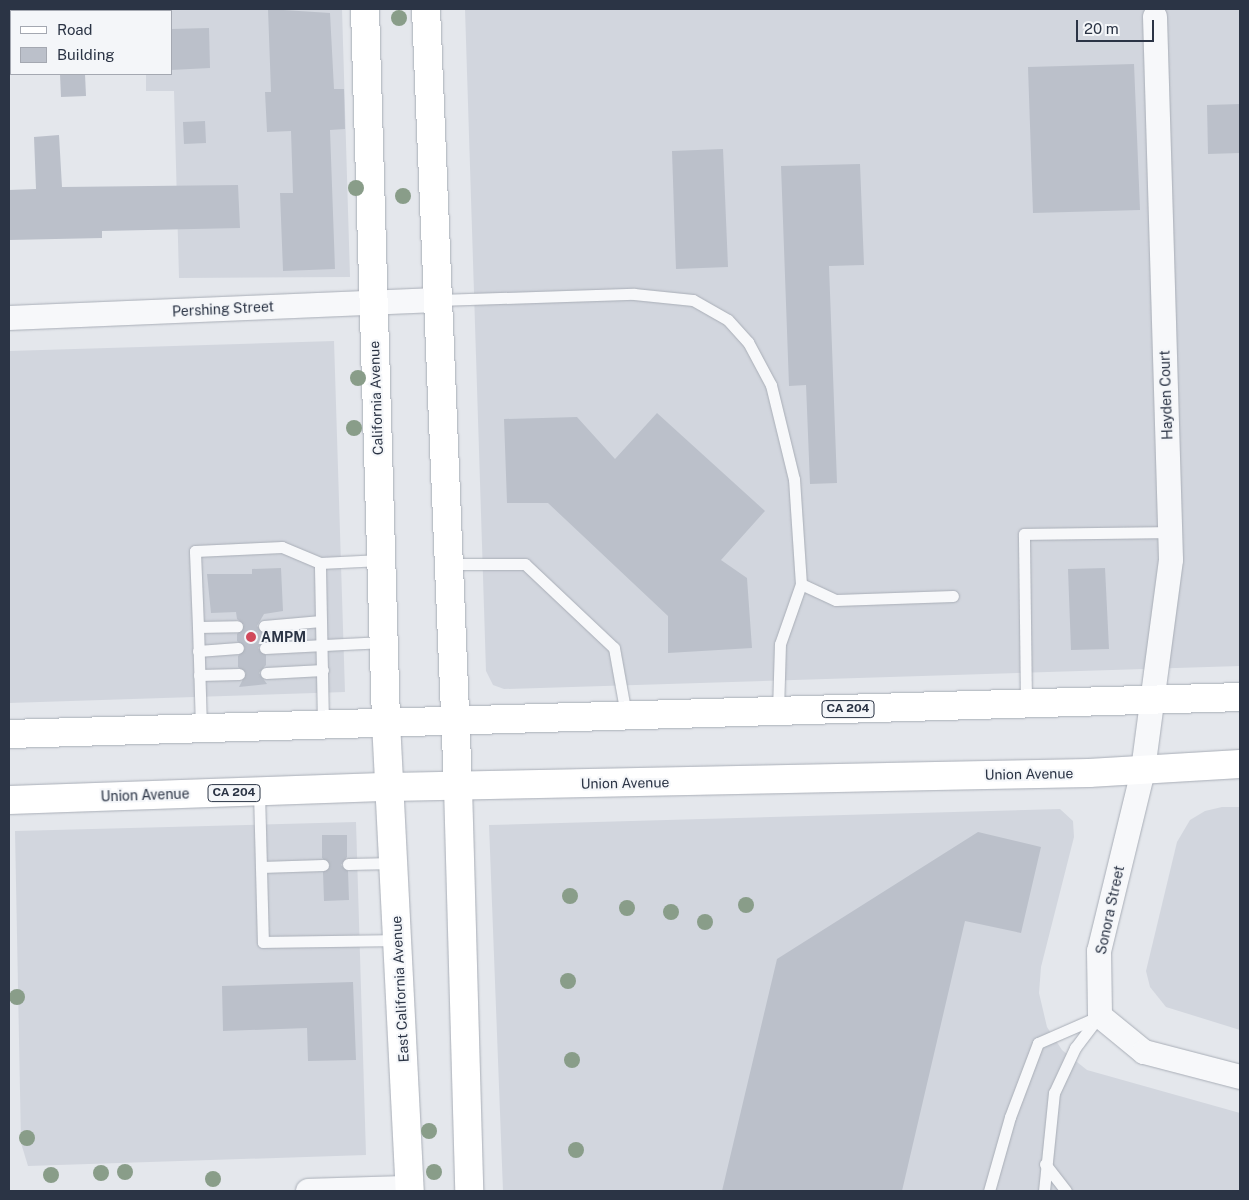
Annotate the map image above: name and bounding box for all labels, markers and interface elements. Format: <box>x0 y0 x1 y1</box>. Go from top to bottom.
legend <box>10 10 172 75</box>
scale bar <box>1079 10 1156 42</box>
text: 20 m <box>1084 20 1119 37</box>
text: Road <box>57 21 93 38</box>
text: Building <box>57 46 115 63</box>
street label: Pershing Street <box>172 298 274 320</box>
street label: California Avenue <box>366 340 386 456</box>
street label: Hayden Court <box>1156 350 1176 440</box>
place label: AMPM <box>261 629 306 645</box>
marker: AMPM <box>245 631 257 643</box>
road number: CA 204 <box>820 700 876 719</box>
street label: Union Avenue <box>984 765 1074 783</box>
street label: Union Avenue <box>580 774 670 792</box>
road number: CA 204 <box>206 784 262 802</box>
street label: Union Avenue <box>100 785 190 805</box>
street label: Sonora Street <box>1092 864 1128 956</box>
street label: East California Avenue <box>388 915 412 1063</box>

